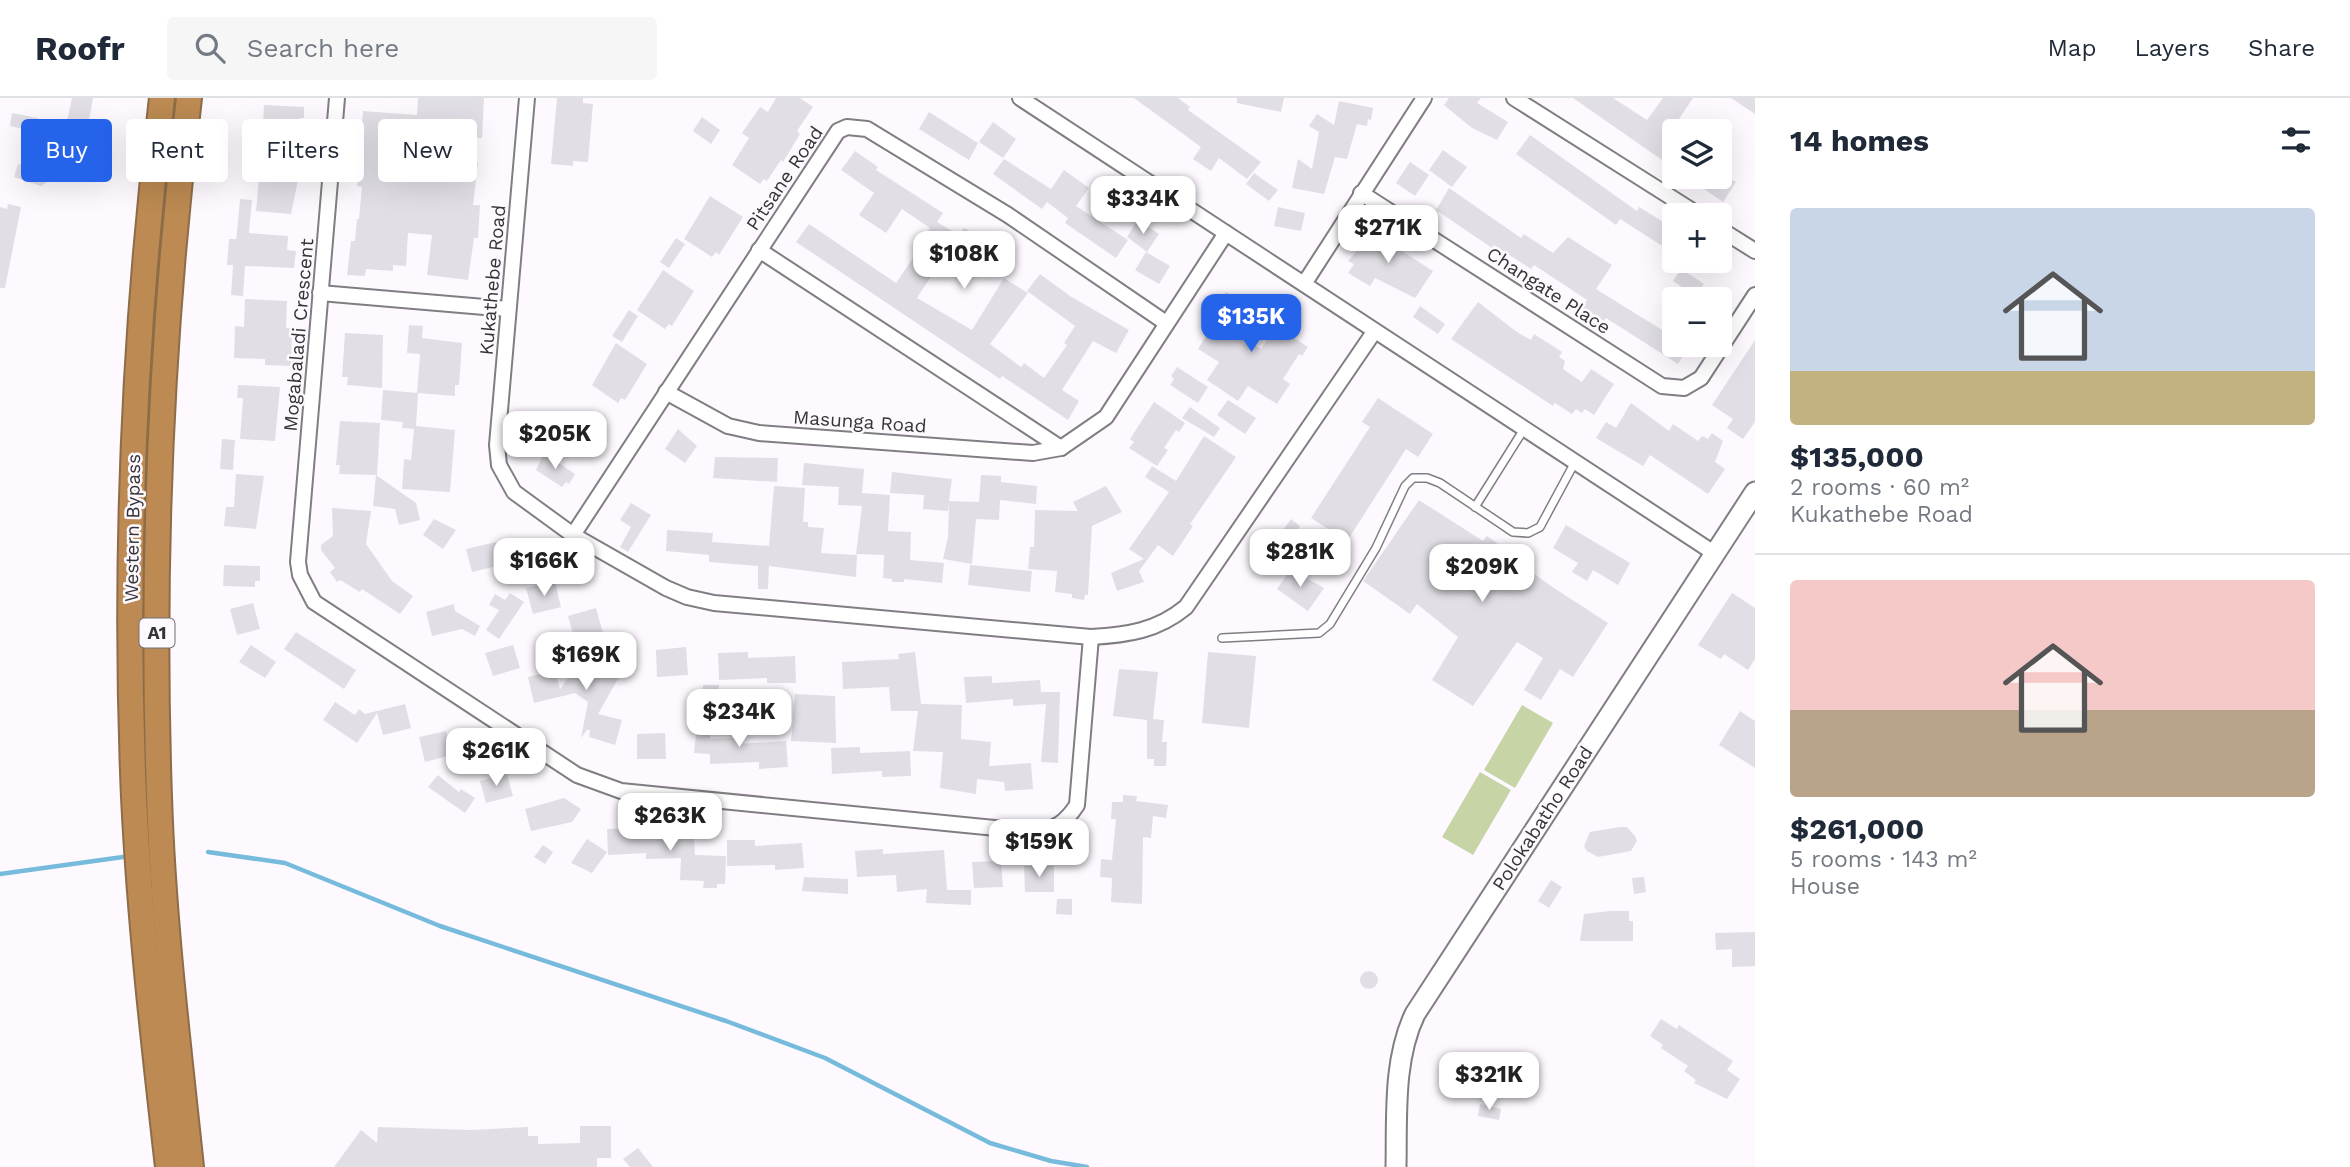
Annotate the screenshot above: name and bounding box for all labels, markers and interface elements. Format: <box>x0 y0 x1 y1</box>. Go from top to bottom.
search box <box>167 17 657 80</box>
text: Roofr <box>35 29 125 68</box>
icon: search <box>191 29 229 67</box>
text: Search here <box>247 33 399 63</box>
text: Map <box>2048 34 2096 62</box>
text: Layers <box>2134 34 2210 62</box>
text: Share <box>2248 34 2315 62</box>
chip: Buy <box>21 119 112 182</box>
chip: Rent <box>126 119 228 182</box>
chip: Filters <box>242 119 364 182</box>
chip: New <box>378 119 477 182</box>
map controls <box>1662 119 1732 357</box>
button: layers <box>1662 119 1732 189</box>
icon: filters <box>2277 121 2315 159</box>
street label: Pitsane Road <box>741 122 828 235</box>
text: 14 homes <box>1790 123 1929 158</box>
pin: $334K <box>1094 176 1192 236</box>
text: $334K <box>1107 185 1179 212</box>
button: + <box>1662 203 1732 273</box>
street label: Kukathebe Road <box>474 204 511 356</box>
pin: $271K <box>1339 206 1437 265</box>
text: $271K <box>1354 214 1422 241</box>
pin: $108K <box>915 232 1013 291</box>
street label: Mogabaladi Crescent <box>279 238 318 433</box>
text: $108K <box>929 240 999 267</box>
street label: Changate Place <box>1483 242 1615 339</box>
icon: home <box>1990 253 2116 379</box>
button: − <box>1662 287 1732 357</box>
pin: $135K <box>1202 294 1300 354</box>
text: $135K <box>1217 303 1285 330</box>
street label: Masunga Road <box>792 405 927 438</box>
pin: $205K <box>506 412 604 471</box>
text: $205K <box>519 420 591 447</box>
text: $135,000 <box>1790 439 1924 474</box>
street label: Western Bypass <box>120 454 145 602</box>
text: 2 rooms · 60 m² <box>1790 474 1969 501</box>
text: Kukathebe Road <box>1790 501 1973 528</box>
pin: $281K <box>1251 530 1349 589</box>
pin: $166K <box>495 538 593 598</box>
text: $281K <box>1266 538 1334 565</box>
pin: $209K <box>1433 545 1531 604</box>
text: $166K <box>510 547 578 574</box>
text: $209K <box>1445 553 1519 580</box>
road number: A1 <box>140 618 174 648</box>
icon: home <box>1990 625 2116 751</box>
pin: $169K <box>537 632 635 692</box>
text: $169K <box>552 641 620 668</box>
pin: $234K <box>690 690 788 749</box>
text: $234K <box>703 698 775 725</box>
pin: $261K <box>447 728 545 788</box>
text: $261K <box>462 737 530 764</box>
street label: Polokabatho Road <box>1487 742 1598 895</box>
pin: $263K <box>621 794 719 853</box>
text: $263K <box>634 802 706 829</box>
text: $261,000 <box>1790 811 1924 846</box>
pin: $159K <box>990 820 1088 879</box>
text: $159K <box>1005 828 1073 855</box>
text: 5 rooms · 143 m² <box>1790 846 1977 873</box>
text: House <box>1790 873 1860 900</box>
pin: $321K <box>1440 1052 1538 1112</box>
text: $321K <box>1455 1061 1523 1088</box>

